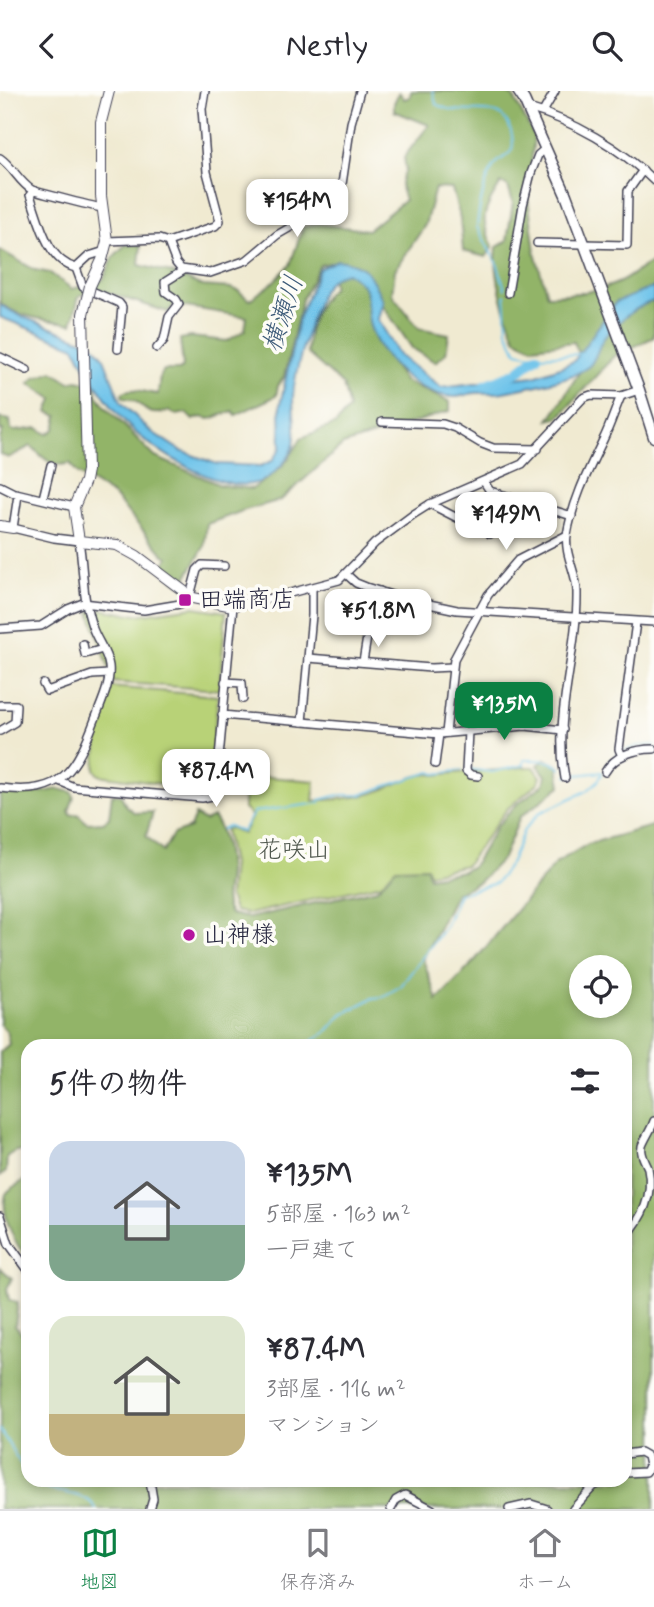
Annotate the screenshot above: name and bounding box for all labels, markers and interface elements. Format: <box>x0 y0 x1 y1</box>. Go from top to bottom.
text: Nestly <box>286 25 368 67</box>
icon: back <box>28 27 66 65</box>
icon: search <box>588 27 626 65</box>
pin: ¥154M <box>248 179 346 239</box>
text: ¥154M <box>262 187 332 217</box>
water label: 横瀬川 <box>256 272 312 356</box>
pin: ¥149M <box>457 493 555 552</box>
text: ¥149M <box>471 500 541 530</box>
place label: 田端商店 <box>199 585 295 616</box>
pin: ¥51.8M <box>321 589 435 649</box>
marker: 田端商店 <box>177 592 193 608</box>
text: ¥51.8M <box>341 597 415 627</box>
pin: ¥135M <box>455 683 553 742</box>
text: ¥135M <box>471 690 537 720</box>
pin: ¥87.4M <box>159 749 273 809</box>
text: ¥87.4M <box>178 757 254 787</box>
park label: 花咲山 <box>258 835 330 866</box>
place label: 山神様 <box>203 920 275 951</box>
marker: 山神様 <box>181 927 197 943</box>
map controls <box>569 955 632 1018</box>
button: locate <box>569 955 632 1018</box>
icon: filters <box>566 1062 604 1100</box>
text: 5件の物件 <box>49 1065 187 1104</box>
text: ¥135M <box>266 1155 352 1194</box>
icon: home <box>105 1169 189 1253</box>
text: 5部屋 · 163 m² <box>266 1200 411 1230</box>
text: 一戸建て <box>266 1236 358 1266</box>
text: ¥87.4M <box>266 1330 365 1369</box>
icon: home <box>105 1344 189 1428</box>
text: 3部屋 · 116 m² <box>266 1375 406 1405</box>
text: マンション <box>266 1411 380 1441</box>
tab: 地図 <box>81 1524 119 1595</box>
tab: 保存済み <box>280 1524 356 1595</box>
tab: ホーム <box>517 1524 573 1595</box>

